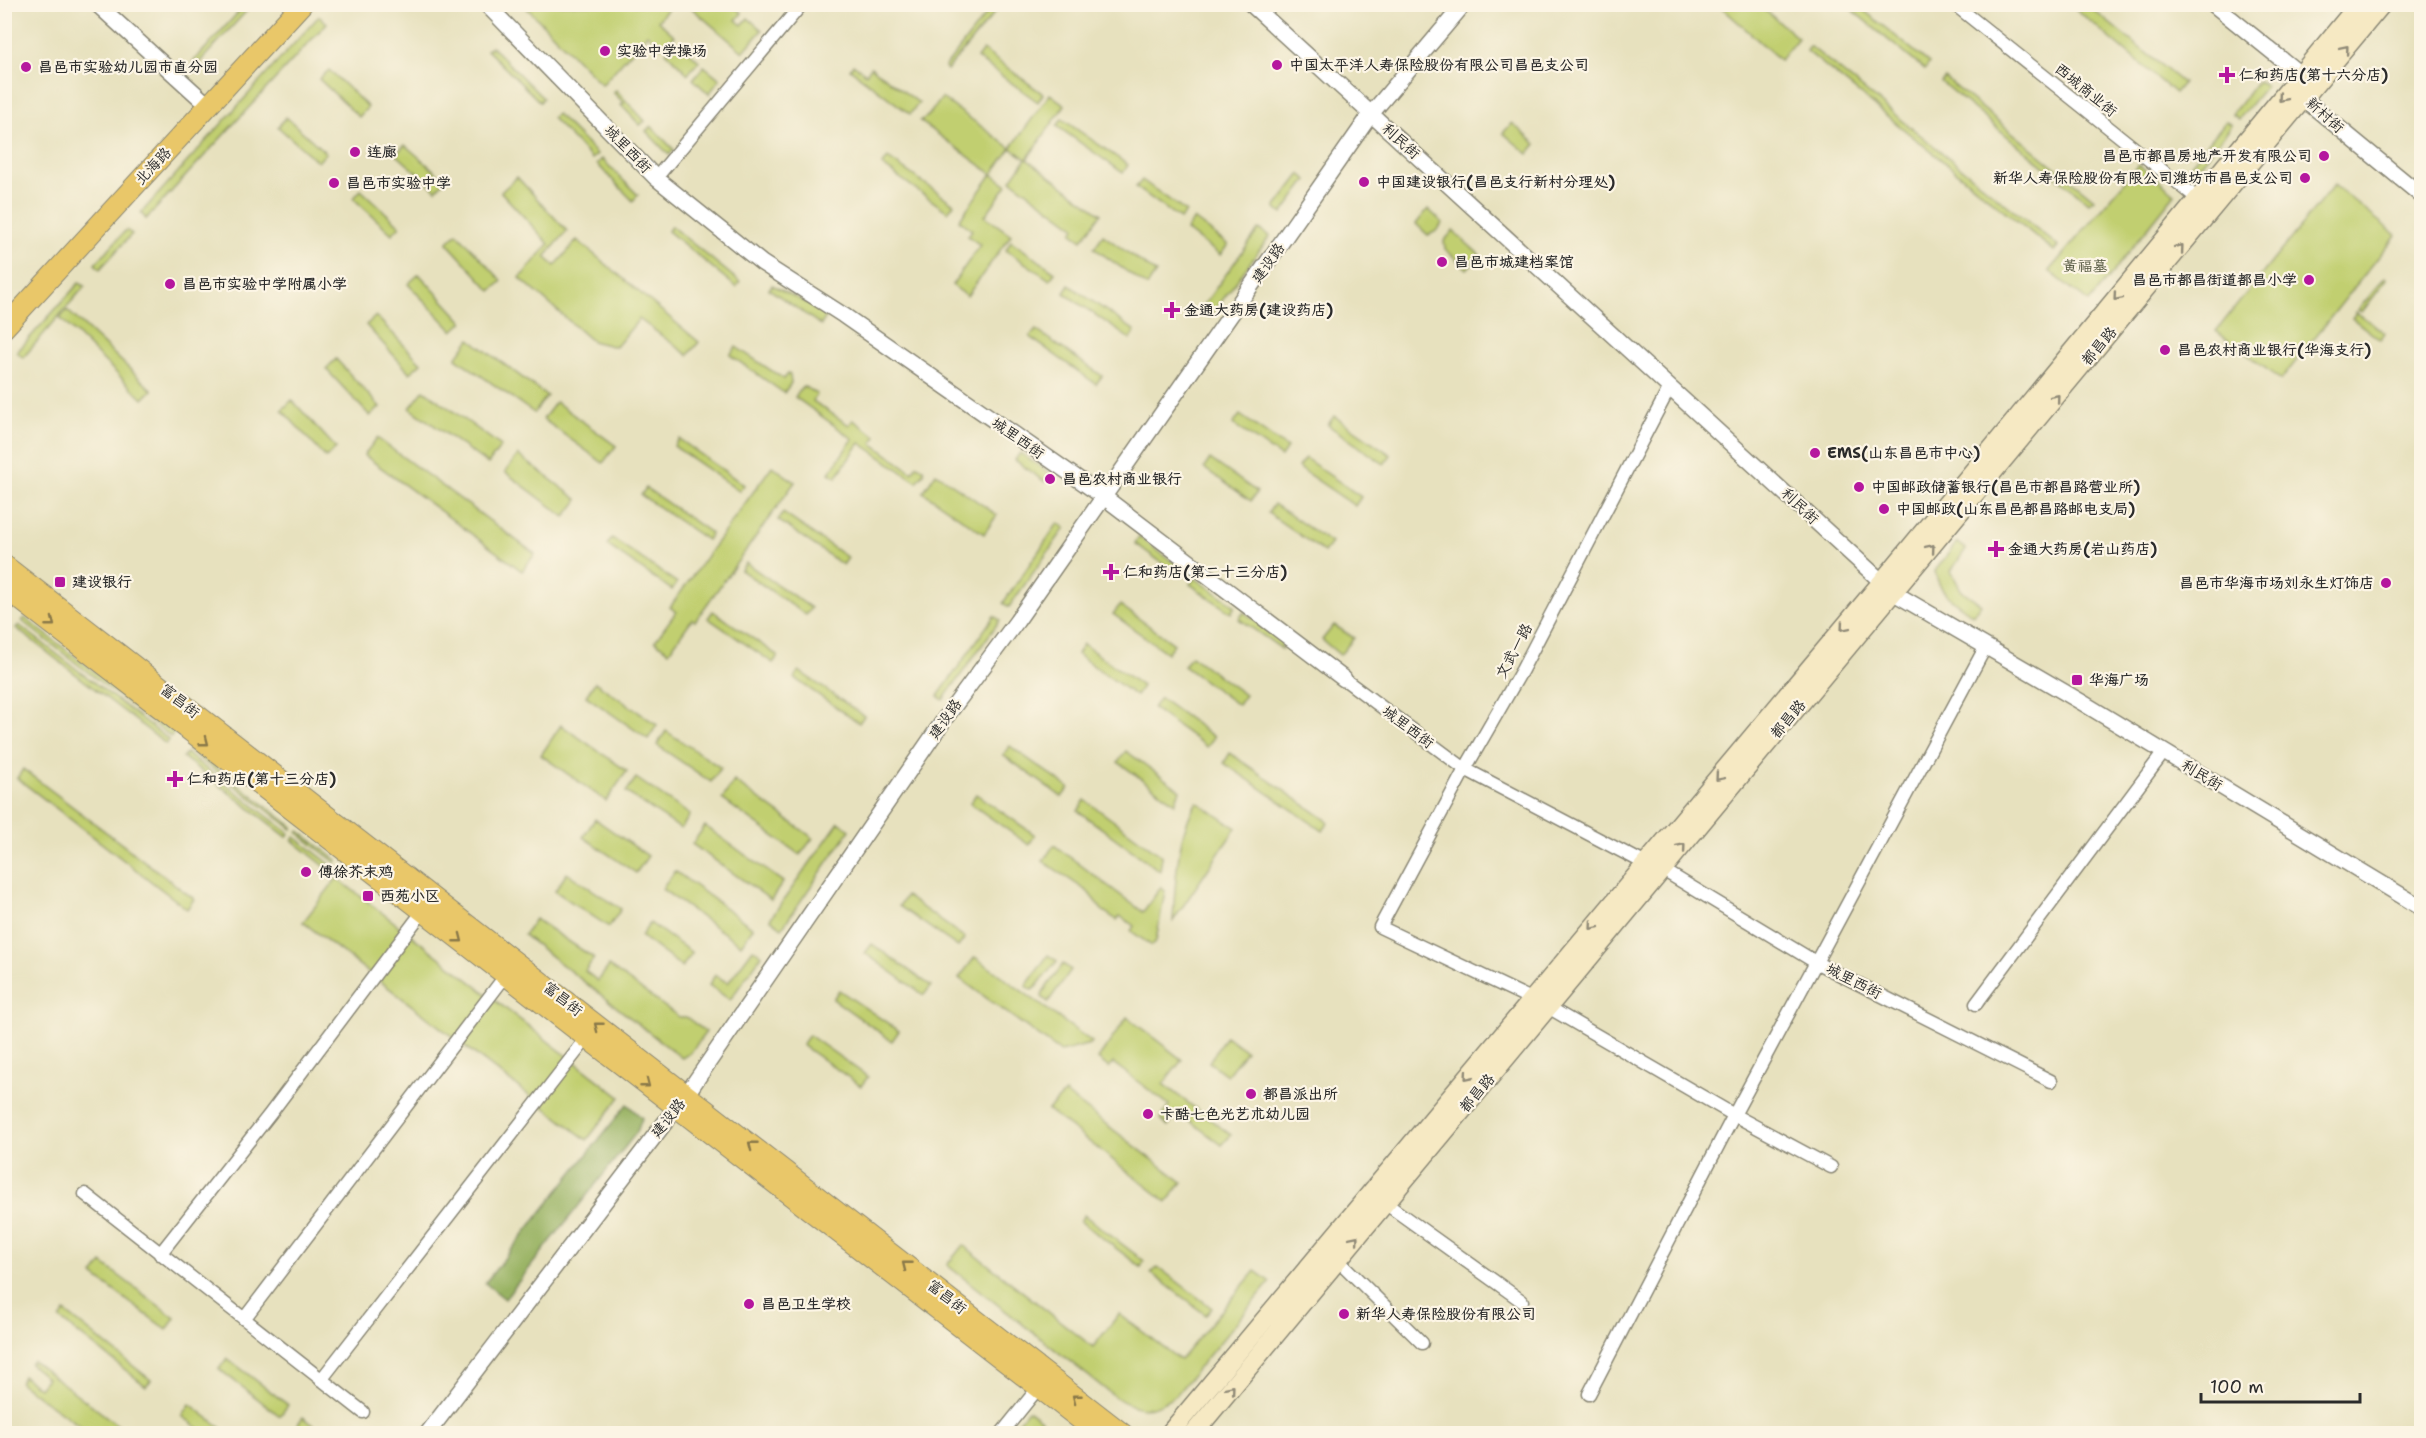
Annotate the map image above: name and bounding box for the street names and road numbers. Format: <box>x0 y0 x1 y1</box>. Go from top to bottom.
street label: 西城商业街 <box>2051 59 2121 121</box>
street label: 新村街 <box>2302 93 2348 137</box>
street label: 利民街 <box>1378 119 1424 163</box>
street label: 城里西街 <box>600 120 656 178</box>
street label: 北海路 <box>130 143 176 189</box>
street label: 建设路 <box>1247 239 1289 287</box>
street label: 都昌路 <box>2077 322 2121 370</box>
street label: 城里西街 <box>988 413 1048 463</box>
street label: 利民街 <box>1777 483 1823 529</box>
street label: 文武一路 <box>1491 620 1537 682</box>
street label: 富昌街 <box>156 679 204 723</box>
street label: 建设路 <box>924 695 966 743</box>
street label: 都昌路 <box>1766 695 1810 743</box>
street label: 城里西街 <box>1378 701 1438 753</box>
street label: 利民街 <box>2178 755 2226 795</box>
street label: 城里西街 <box>1823 958 1885 1004</box>
street label: 富昌街 <box>539 977 587 1021</box>
street label: 都昌路 <box>1455 1069 1499 1117</box>
street label: 建设路 <box>646 1094 690 1142</box>
street label: 富昌街 <box>923 1275 971 1319</box>

